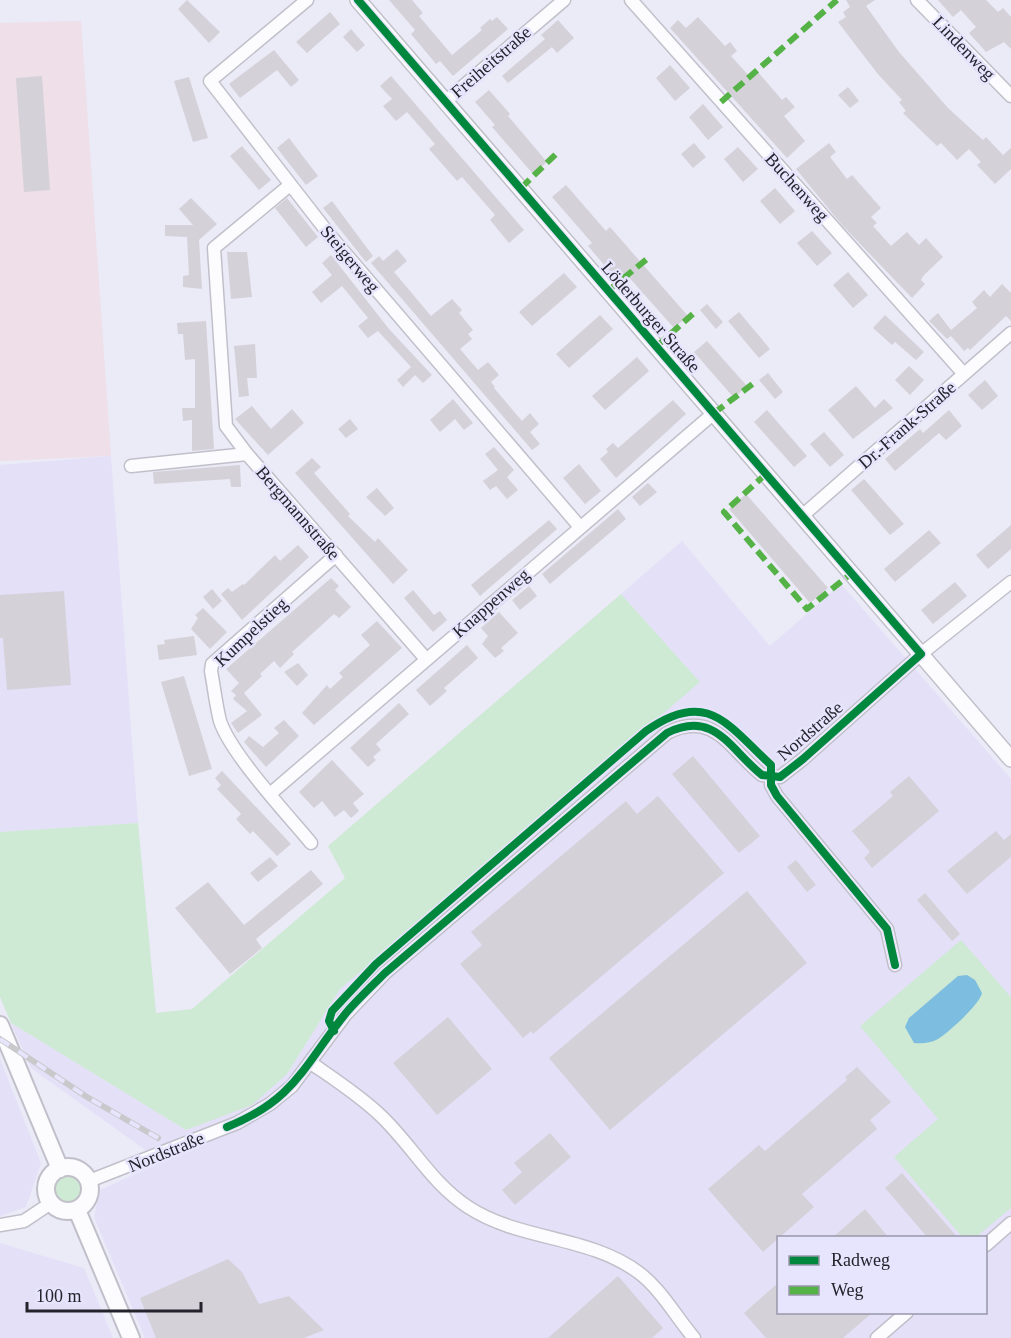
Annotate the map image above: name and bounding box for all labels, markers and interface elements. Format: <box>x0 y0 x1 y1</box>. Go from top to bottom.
street label: Lindenweg <box>929 12 999 84</box>
street label: Freiheitstraße <box>447 22 535 102</box>
street label: Buchenweg <box>761 149 833 225</box>
street label: Steigerweg <box>316 222 384 296</box>
street label: Löderburger Straße <box>597 258 705 376</box>
street label: Dr.-Frank-Straße <box>854 377 960 473</box>
street label: Bergmannstraße <box>252 462 344 564</box>
street label: Knappenweg <box>449 564 533 642</box>
street label: Kumpelstieg <box>211 593 291 671</box>
street label: Nordstraße <box>773 697 847 765</box>
street label: Nordstraße <box>125 1128 207 1176</box>
legend <box>777 1236 987 1314</box>
text: Radweg <box>831 1250 890 1270</box>
scale bar <box>27 1275 201 1313</box>
text: Weg <box>831 1280 864 1300</box>
text: 100 m <box>36 1286 82 1306</box>

